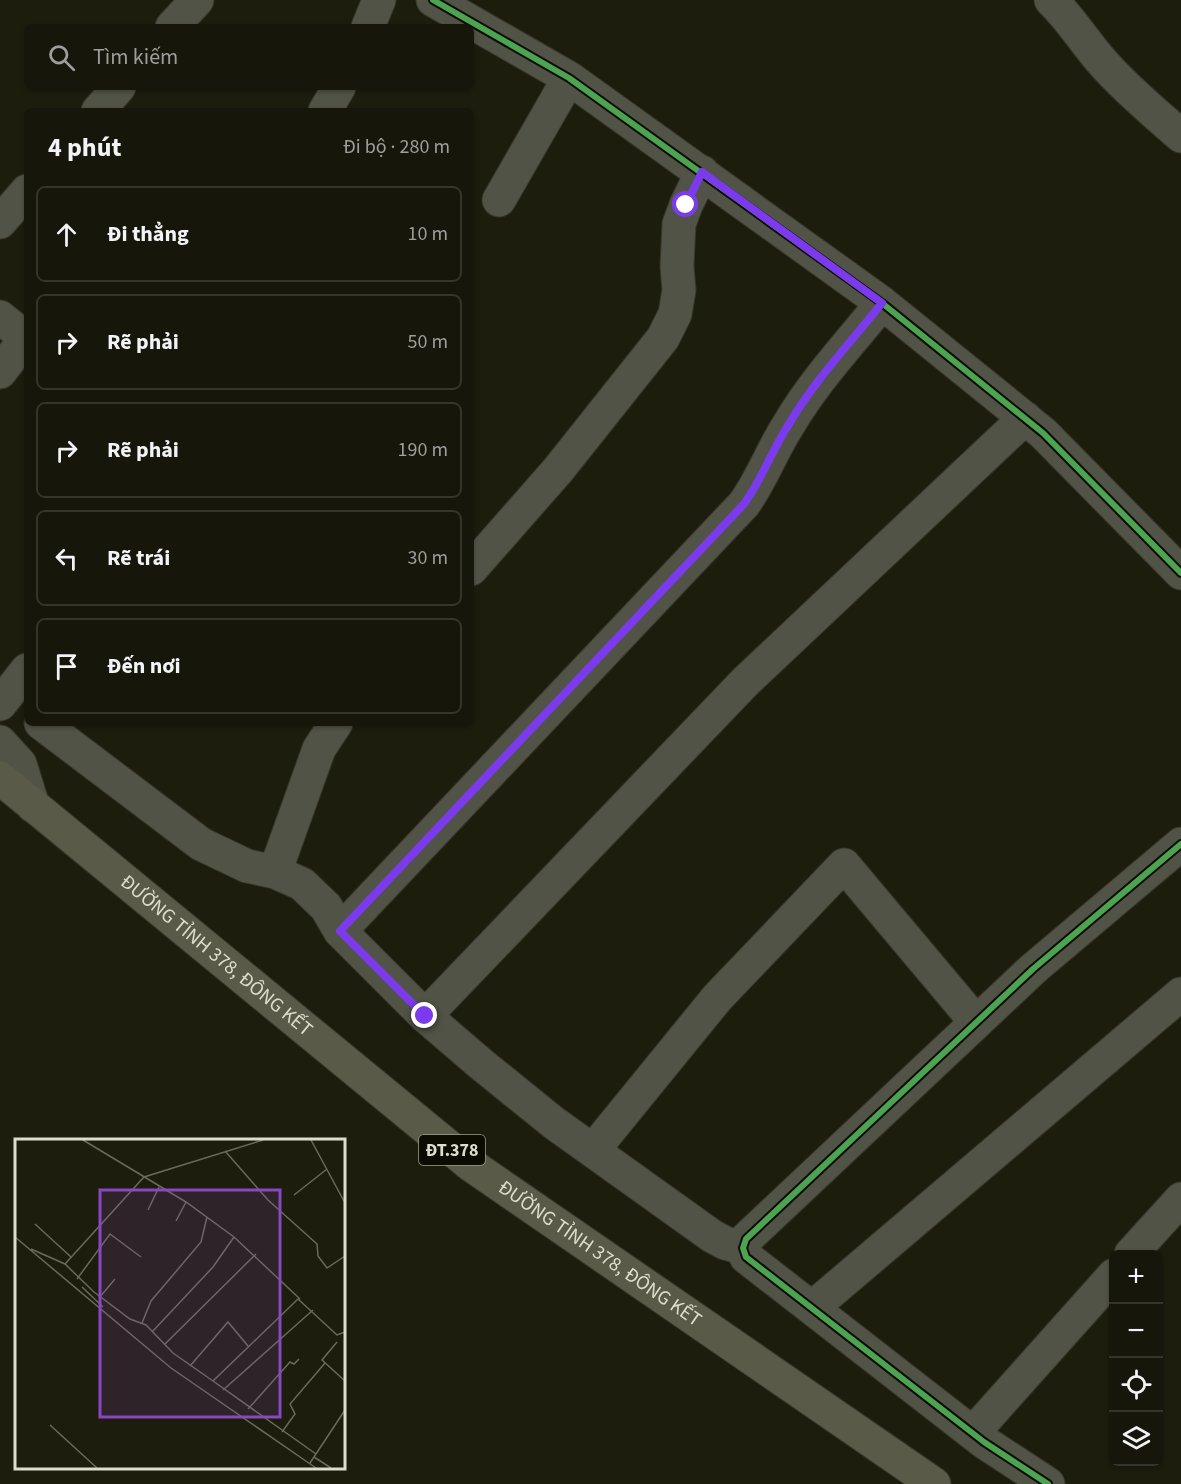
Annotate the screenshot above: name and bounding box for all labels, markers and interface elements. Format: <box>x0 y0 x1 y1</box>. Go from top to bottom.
search box <box>24 24 474 90</box>
icon: search <box>45 41 78 74</box>
text: Tìm kiếm <box>93 41 178 73</box>
text: 4 phút <box>48 129 121 166</box>
text: Đi bộ · 280 m <box>343 133 450 161</box>
route start <box>672 191 698 217</box>
icon: ahead <box>50 218 83 251</box>
text: Đi thẳng <box>107 218 189 250</box>
text: 10 m <box>408 220 448 248</box>
icon: right <box>50 326 83 359</box>
text: Rẽ phải <box>107 326 179 358</box>
text: 50 m <box>408 328 448 356</box>
icon: right <box>50 434 83 467</box>
text: Rẽ phải <box>107 434 179 466</box>
text: 190 m <box>398 436 448 464</box>
icon: left <box>50 542 83 575</box>
text: Rẽ trái <box>107 542 170 574</box>
text: 30 m <box>408 544 448 572</box>
icon: arrive <box>50 650 83 683</box>
text: Đến nơi <box>107 650 181 682</box>
street label: ĐƯỜNG TỈNH 378, ĐÔNG KẾT <box>114 868 319 1043</box>
route end <box>411 1002 437 1028</box>
road number: ĐT.378 <box>419 1135 485 1165</box>
inset map <box>15 1139 345 1469</box>
street label: ĐƯỜNG TỈNH 378, ĐÔNG KẾT <box>492 1174 707 1334</box>
map controls <box>1109 1250 1163 1466</box>
button: + <box>1109 1250 1163 1304</box>
button: − <box>1109 1304 1163 1358</box>
button: locate <box>1109 1358 1163 1412</box>
button: layers <box>1109 1412 1163 1466</box>

